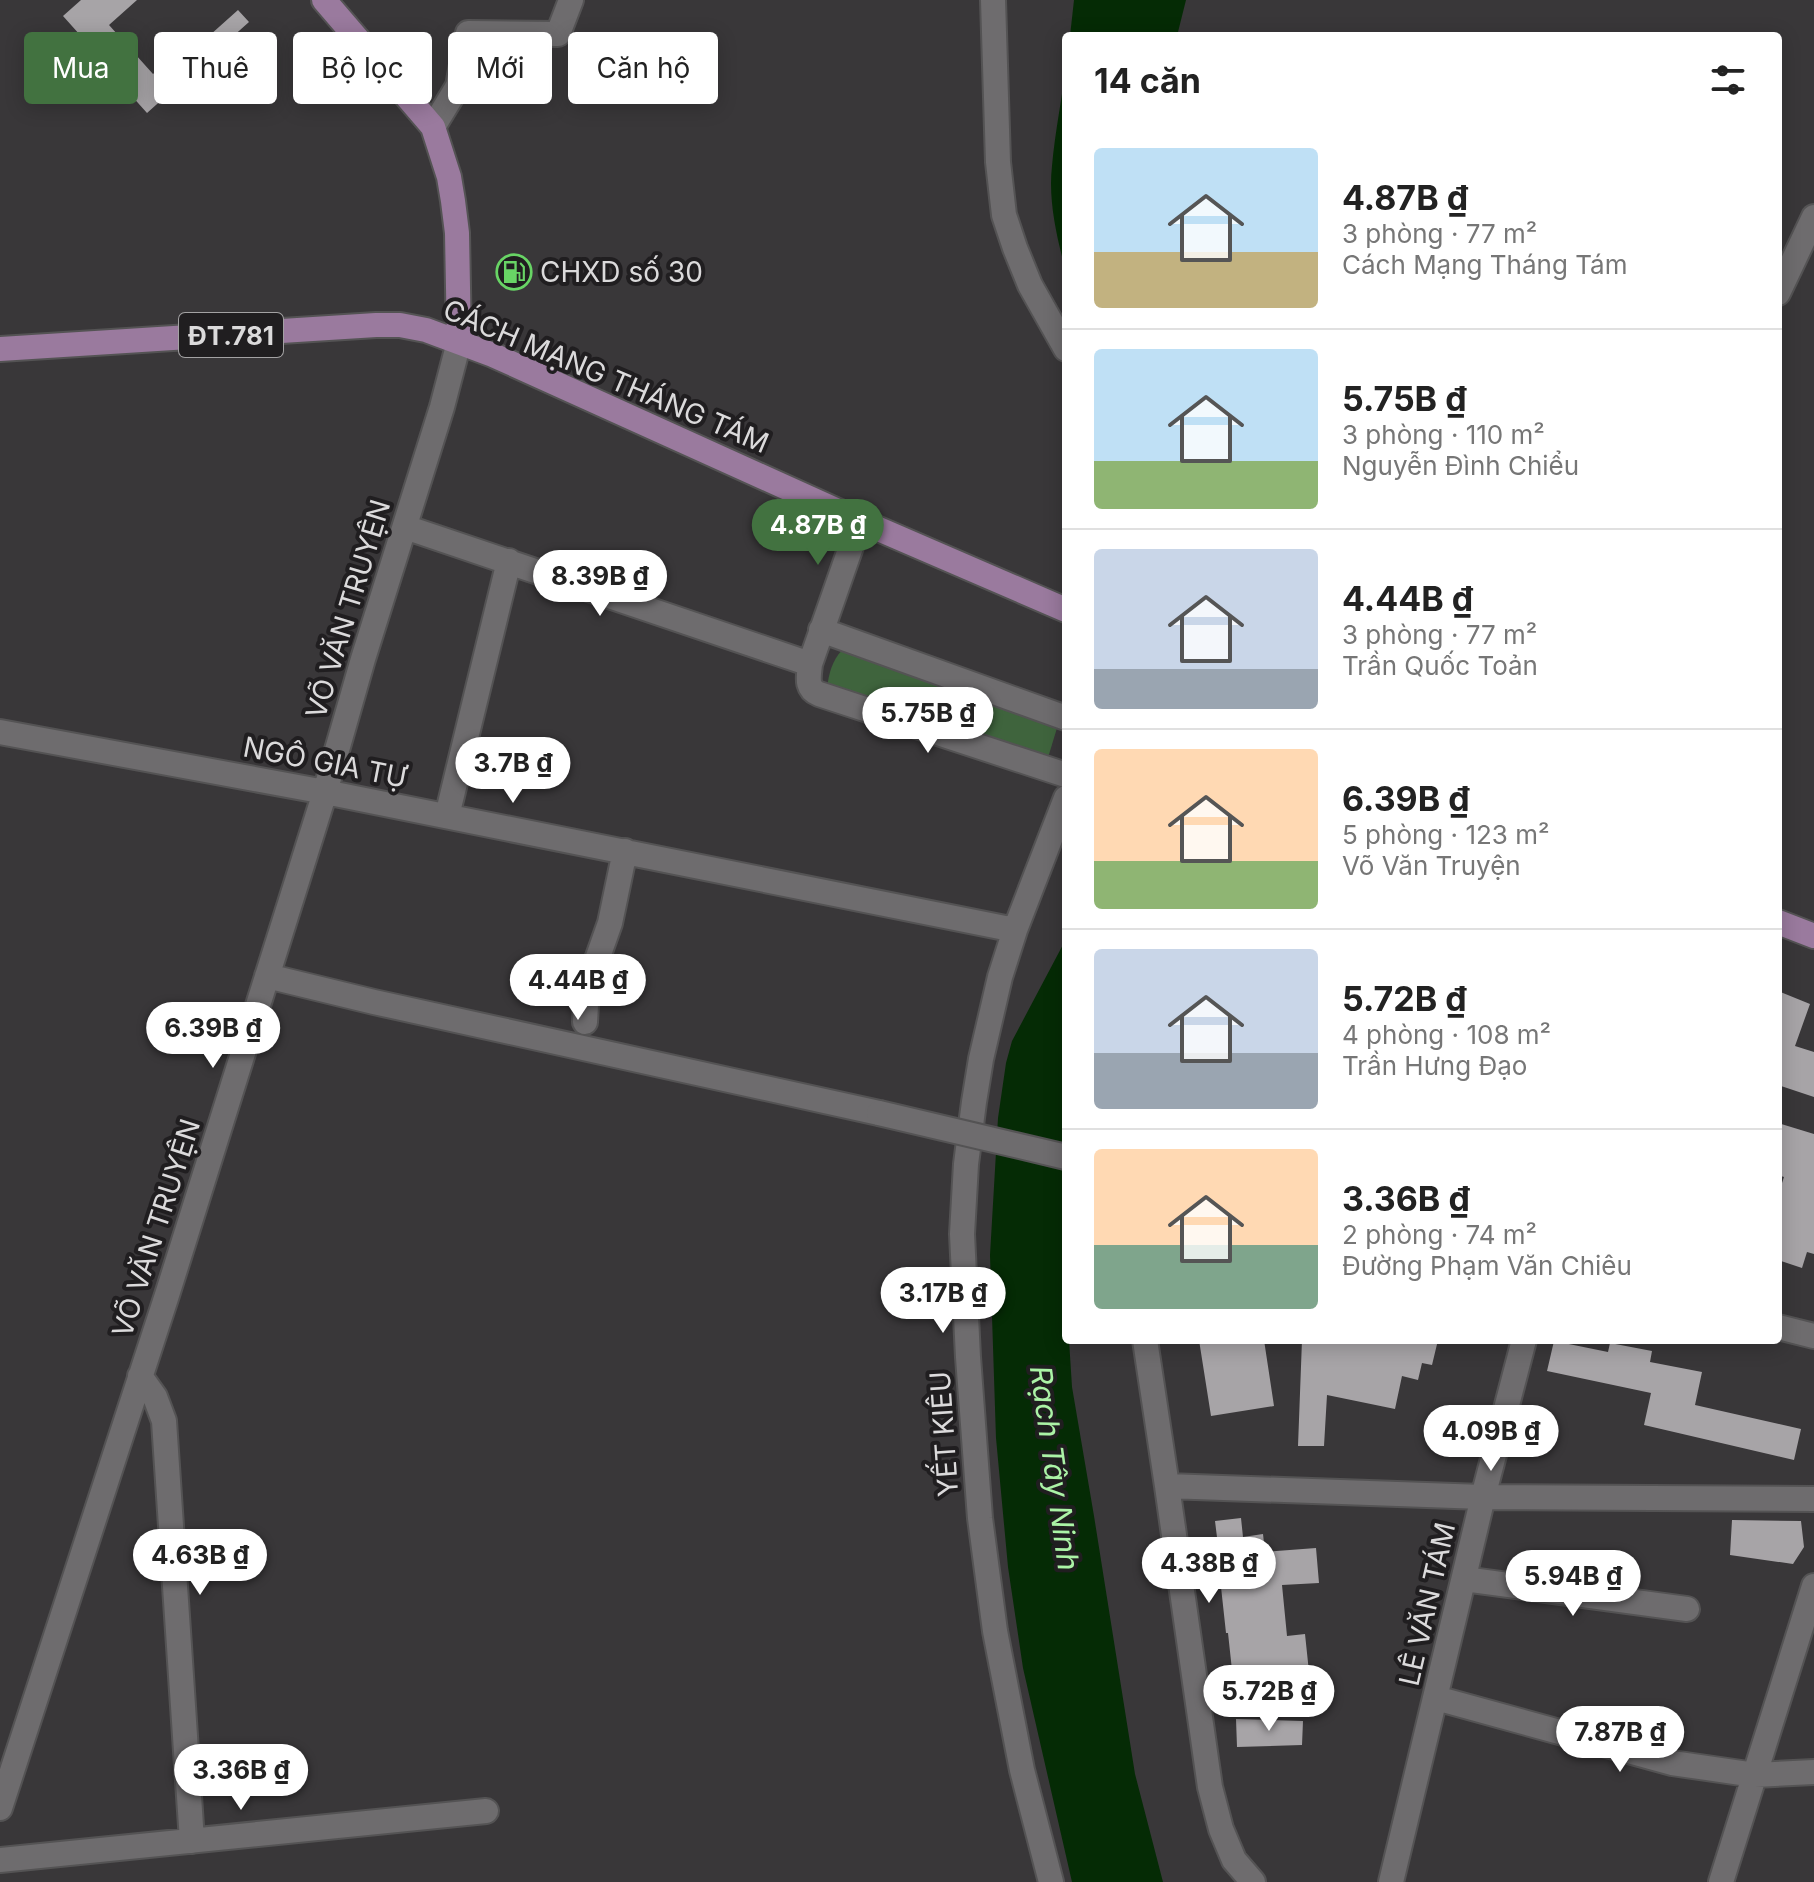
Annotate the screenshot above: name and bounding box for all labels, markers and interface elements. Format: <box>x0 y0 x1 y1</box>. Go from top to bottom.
chip: Mua <box>24 32 138 104</box>
chip: Thuê <box>154 32 277 104</box>
chip: Bộ lọc <box>293 32 432 104</box>
chip: Mới <box>448 32 552 104</box>
chip: Căn hộ <box>568 32 718 104</box>
icon: filters <box>1706 58 1750 102</box>
text: 14 căn <box>1094 60 1201 101</box>
text: 4.87B ₫ <box>1342 177 1468 218</box>
icon: home <box>1158 180 1254 276</box>
text: 3 phòng · 77 m² <box>1342 218 1537 249</box>
text: Cách Mạng Tháng Tám <box>1342 249 1627 280</box>
fuel station icon: CHXD số 30 <box>495 253 533 291</box>
place label: CHXD số 30 <box>540 255 703 289</box>
street label: CÁCH MẠNG THÁNG TÁM <box>438 291 774 460</box>
road number: ĐT.781 <box>179 313 283 357</box>
text: 5.75B ₫ <box>1342 378 1467 419</box>
icon: home <box>1158 381 1254 477</box>
text: 3 phòng · 110 m² <box>1342 419 1545 450</box>
text: Nguyễn Đình Chiểu <box>1342 450 1579 481</box>
street label: VÕ VĂN TRUYỆN <box>298 495 397 723</box>
pin: 4.87B ₫ <box>744 499 892 567</box>
text: 4.87B ₫ <box>770 509 866 540</box>
pin: 8.39B ₫ <box>526 550 674 618</box>
text: 8.39B ₫ <box>551 560 649 591</box>
text: 4.44B ₫ <box>1342 578 1473 619</box>
icon: home <box>1158 581 1254 677</box>
text: 3 phòng · 77 m² <box>1342 619 1537 650</box>
text: Trần Quốc Toản <box>1342 650 1538 681</box>
pin: 5.75B ₫ <box>854 687 1002 755</box>
text: 5.75B ₫ <box>880 697 976 728</box>
street label: NGÔ GIA TỰ <box>240 730 410 795</box>
pin: 3.7B ₫ <box>448 737 578 805</box>
text: 3.7B ₫ <box>473 747 553 778</box>
text: 6.39B ₫ <box>1342 778 1470 819</box>
icon: home <box>1158 781 1254 877</box>
text: 5 phòng · 123 m² <box>1342 819 1550 850</box>
text: Võ Văn Truyện <box>1342 850 1521 881</box>
pin: 4.44B ₫ <box>504 954 652 1022</box>
text: 4.44B ₫ <box>528 964 628 995</box>
text: 5.72B ₫ <box>1342 978 1467 1019</box>
icon: home <box>1158 981 1254 1077</box>
pin: 6.39B ₫ <box>139 1002 287 1070</box>
text: 6.39B ₫ <box>164 1012 262 1043</box>
text: 4 phòng · 108 m² <box>1342 1019 1551 1050</box>
text: Trần Hưng Đạo <box>1342 1050 1527 1081</box>
street label: VÕ VĂN TRUYỆN <box>104 1114 207 1341</box>
text: 3.36B ₫ <box>1342 1178 1470 1219</box>
icon: home <box>1158 1181 1254 1277</box>
text: 2 phòng · 74 m² <box>1342 1219 1537 1250</box>
text: Đường Phạm Văn Chiêu <box>1342 1250 1632 1281</box>
pin: 3.17B ₫ <box>869 1267 1017 1335</box>
text: 3.17B ₫ <box>899 1277 987 1308</box>
water label: Rạch Tây Ninh <box>1023 1363 1087 1573</box>
street label: YẾT KIÊU <box>918 1370 965 1498</box>
pin: 4.09B ₫ <box>1417 1405 1565 1473</box>
text: 4.09B ₫ <box>1442 1415 1540 1446</box>
street label: LÊ VĂN TÁM <box>1391 1519 1462 1689</box>
pin: 4.63B ₫ <box>126 1529 274 1597</box>
pin: 4.38B ₫ <box>1135 1537 1283 1605</box>
text: 4.63B ₫ <box>151 1539 249 1570</box>
text: 4.38B ₫ <box>1160 1547 1258 1578</box>
pin: 5.94B ₫ <box>1499 1550 1647 1618</box>
text: 5.94B ₫ <box>1524 1560 1622 1591</box>
pin: 5.72B ₫ <box>1195 1665 1343 1733</box>
text: 5.72B ₫ <box>1221 1675 1317 1706</box>
pin: 7.87B ₫ <box>1546 1706 1694 1774</box>
text: 7.87B ₫ <box>1574 1716 1666 1747</box>
pin: 3.36B ₫ <box>167 1744 315 1812</box>
text: 3.36B ₫ <box>192 1754 290 1785</box>

